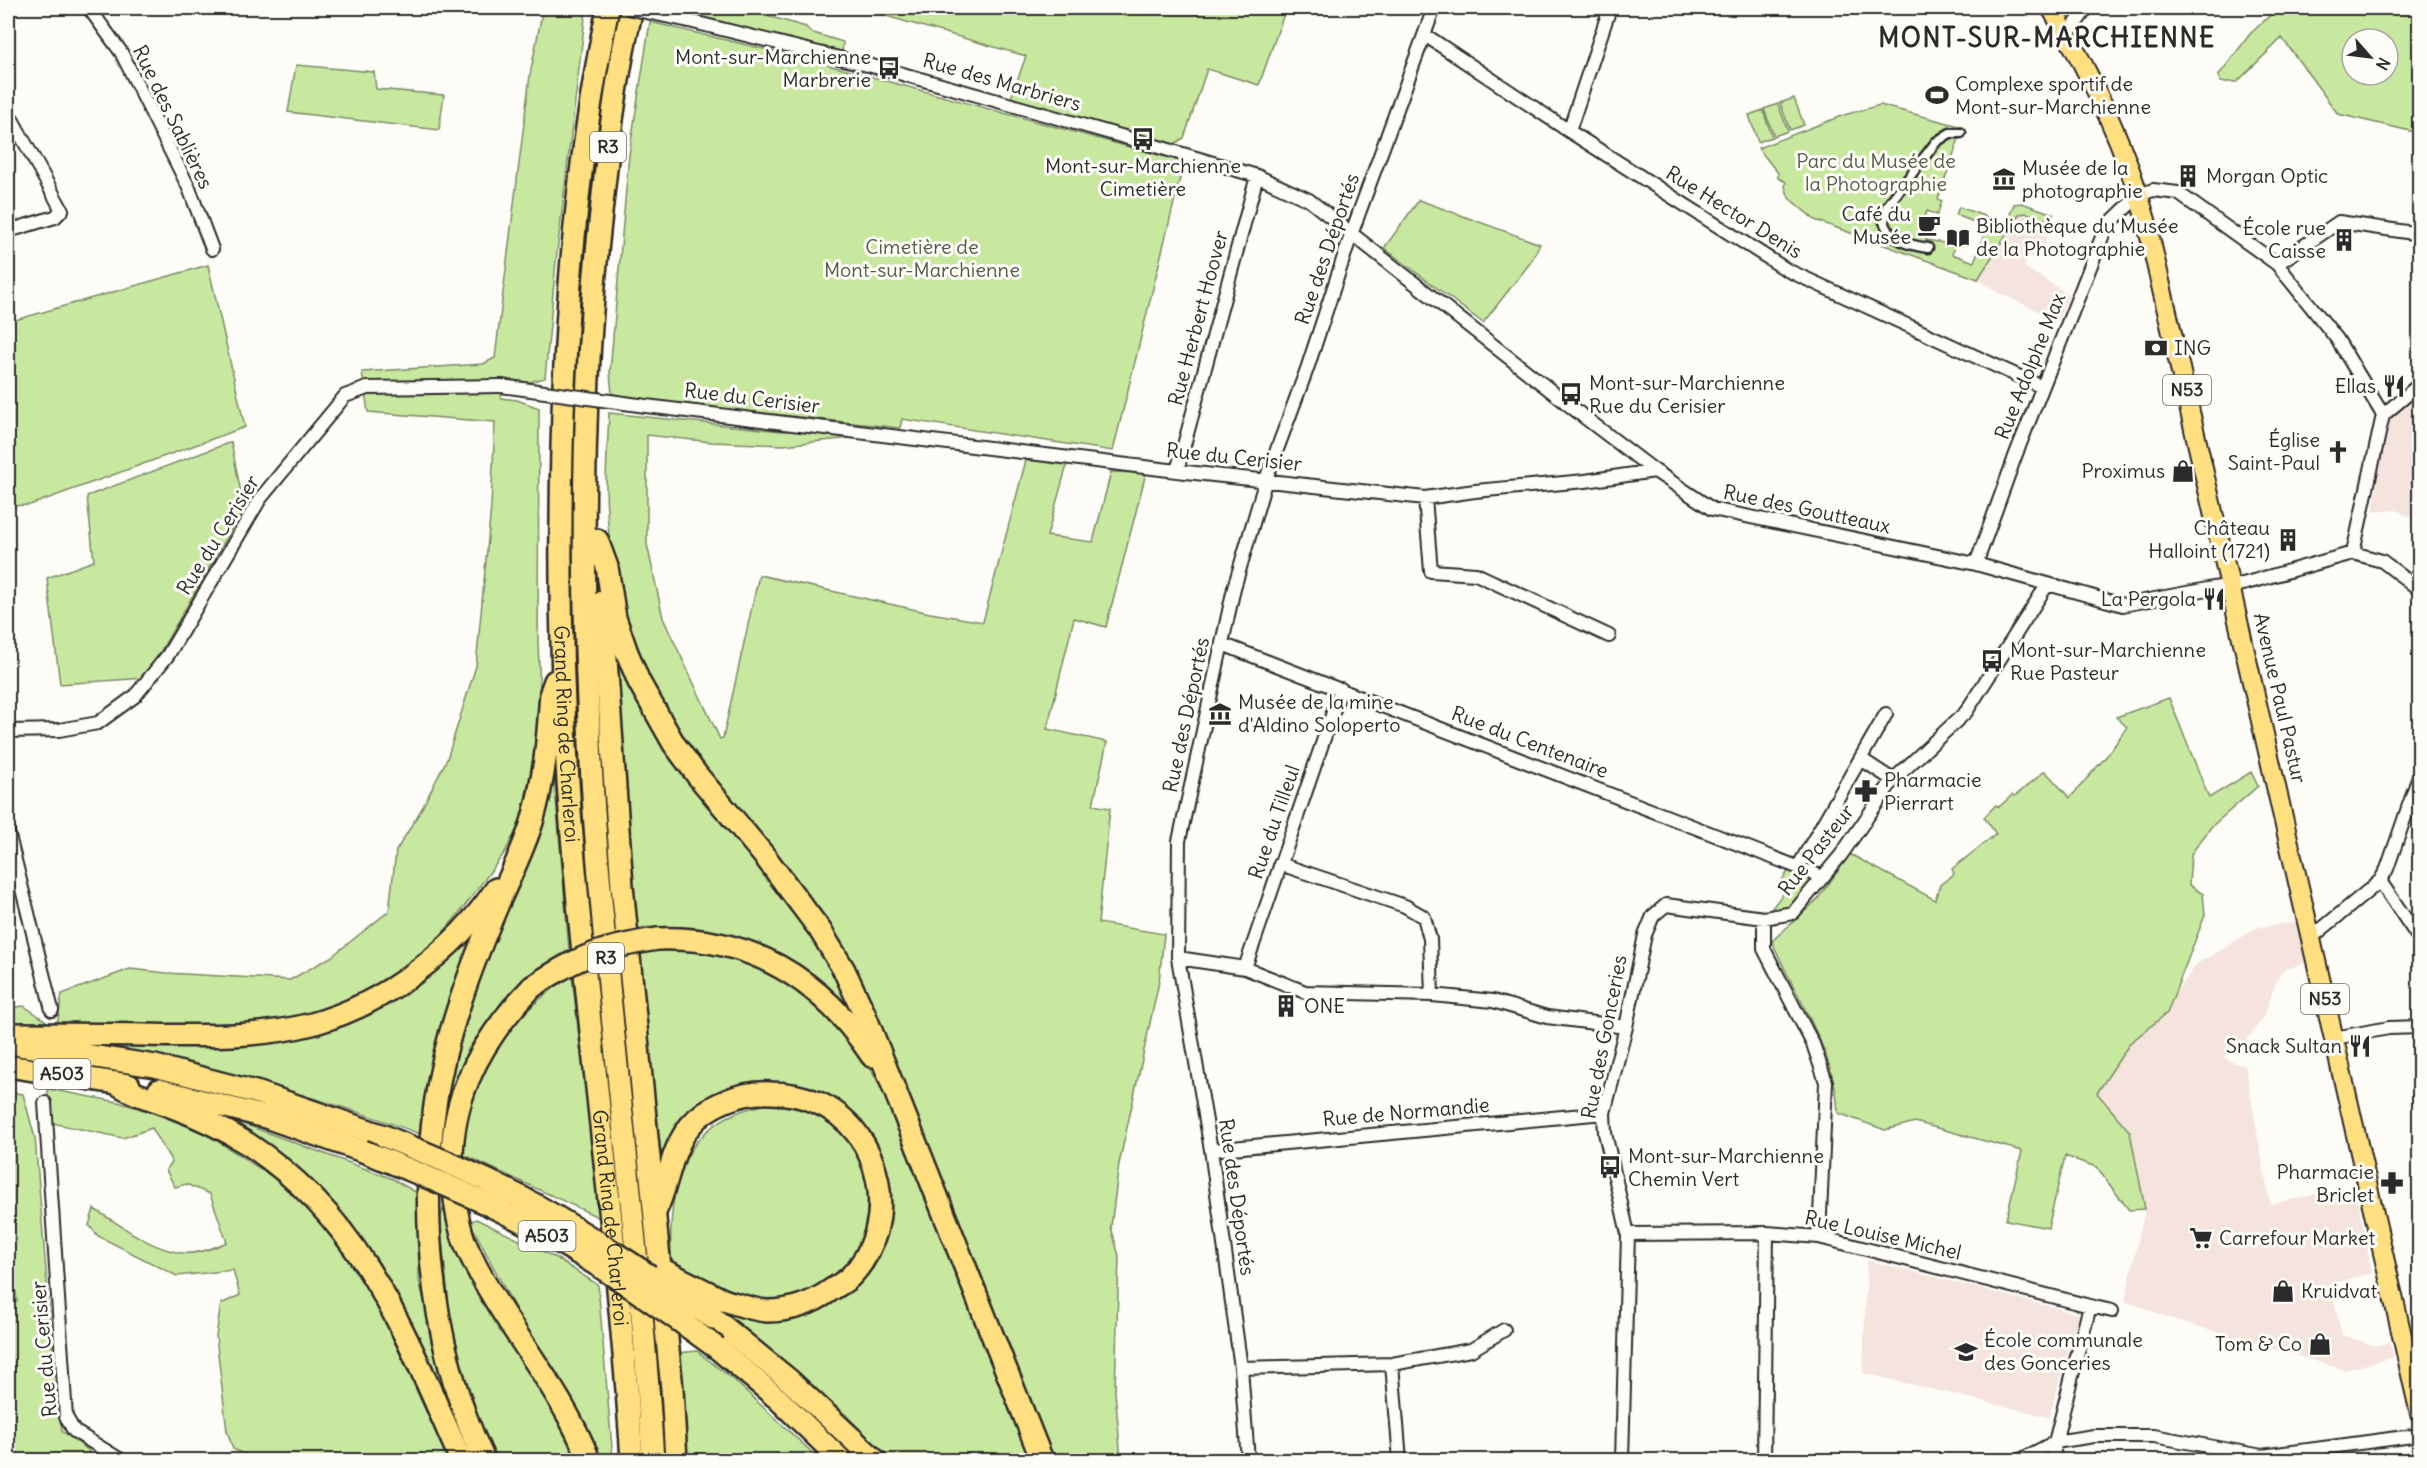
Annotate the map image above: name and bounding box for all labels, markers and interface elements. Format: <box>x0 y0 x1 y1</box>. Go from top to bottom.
district label: MONT-SUR-MARCHIENNE <box>1878 21 2216 54</box>
north arrow <box>2340 27 2400 87</box>
street label: Rue des Sablières <box>128 41 219 193</box>
place label: Mont-sur-Marchienne Marbrerie <box>675 44 871 92</box>
street label: Rue des Marbriers <box>920 47 1084 116</box>
text: N <box>2372 54 2395 74</box>
bus stop icon: Mont-sur-Marchienne Marbrerie <box>876 55 902 81</box>
place label: Complexe sportif de Mont-sur-Marchienne <box>1955 71 2151 119</box>
sports icon: Complexe sportif de Mont-sur-Marchienne <box>1924 82 1950 108</box>
bus stop icon: Mont-sur-Marchienne Cimetière <box>1130 126 1156 152</box>
road number: R3 <box>590 132 626 162</box>
park label: Parc du Musée de la Photographie <box>1796 148 1956 196</box>
place label: Mont-sur-Marchienne Cimetière <box>1045 153 1241 201</box>
place label: Musée de la photographie <box>2022 155 2143 203</box>
street label: Rue Hector Denis <box>1662 160 1807 263</box>
building icon: Morgan Optic <box>2175 163 2201 189</box>
place label: Morgan Optic <box>2206 163 2328 188</box>
museum icon: Musée de la photographie <box>1991 166 2017 192</box>
street label: Rue des Déportés <box>1289 170 1364 328</box>
place label: Café du Musée <box>1842 201 1911 249</box>
cafe icon: Café du Musée <box>1916 212 1942 238</box>
place label: Bibliothèque du Musée de la Photographie <box>1976 213 2179 261</box>
place label: École rue Caisse <box>2243 215 2326 263</box>
library icon: Bibliothèque du Musée de la Photographie <box>1945 225 1971 251</box>
building icon: École rue Caisse <box>2331 227 2357 253</box>
street label: Rue Herbert Hoover <box>1162 228 1233 408</box>
park label: Cimetière de Mont-sur-Marchienne <box>824 234 1020 282</box>
street label: Rue Adolphe Max <box>1989 289 2070 443</box>
bank icon: ING <box>2143 335 2169 361</box>
place label: ING <box>2174 335 2211 360</box>
place label: Mont-sur-Marchienne Rue du Cerisier <box>1589 370 1785 418</box>
place label: Ellas <box>2335 373 2376 398</box>
restaurant icon: Ellas <box>2381 373 2407 399</box>
road number: N53 <box>2163 375 2211 405</box>
street label: Rue du Cerisier <box>683 377 821 418</box>
bus stop icon: Mont-sur-Marchienne Rue du Cerisier <box>1558 381 1584 407</box>
place label: Église Saint-Paul <box>2228 427 2320 475</box>
street label: Rue du Cerisier <box>1165 437 1303 476</box>
church icon: Église Saint-Paul <box>2325 439 2351 465</box>
place label: Proximus <box>2082 458 2165 483</box>
shop icon: Proximus <box>2170 458 2196 484</box>
street label: Rue du Cerisier <box>171 470 264 599</box>
street label: Rue des Goutteaux <box>1721 479 1893 538</box>
place label: Château Halloint (1721) <box>2148 515 2270 563</box>
building icon: Château Halloint (1721) <box>2275 527 2301 553</box>
place label: La Pergola <box>2101 586 2196 611</box>
restaurant icon: La Pergola <box>2201 586 2227 612</box>
street label: Avenue Paul Pastur <box>2249 610 2312 786</box>
street label: Grand Ring de Charleroi <box>550 625 585 843</box>
street label: Rue des Déportés <box>1157 635 1214 795</box>
place label: Mont-sur-Marchienne Rue Pasteur <box>2010 637 2206 685</box>
bus stop icon: Mont-sur-Marchienne Rue Pasteur <box>1979 648 2005 674</box>
place label: Musée de la mine d'Aldino Soloperto <box>1238 689 1400 737</box>
street label: Rue du Centenaire <box>1448 700 1612 783</box>
museum icon: Musée de la mine d'Aldino Soloperto <box>1207 701 1233 727</box>
street label: Rue du Tilleul <box>1242 762 1305 882</box>
place label: Pharmacie Pierrart <box>1884 767 1981 815</box>
pharmacy icon: Pharmacie Pierrart <box>1853 778 1879 804</box>
street label: Rue Pasteur <box>1772 799 1859 900</box>
road number: R3 <box>588 943 624 973</box>
street label: Rue des Gonceries <box>1575 953 1632 1121</box>
road number: N53 <box>2301 984 2349 1014</box>
building icon: ONE <box>1273 993 1299 1019</box>
place label: ONE <box>1304 993 1345 1018</box>
place label: Snack Sultan <box>2226 1033 2342 1058</box>
restaurant icon: Snack Sultan <box>2347 1033 2373 1059</box>
road number: A503 <box>34 1059 90 1089</box>
street label: Rue de Normandie <box>1321 1092 1490 1131</box>
street label: Grand Ring de Charleroi <box>587 1108 634 1327</box>
street label: Rue des Déportés <box>1214 1117 1261 1277</box>
place label: Mont-sur-Marchienne Chemin Vert <box>1628 1143 1824 1191</box>
bus stop icon: Mont-sur-Marchienne Chemin Vert <box>1597 1154 1623 1180</box>
place label: Pharmacie Briclet <box>2277 1159 2374 1207</box>
pharmacy icon: Pharmacie Briclet <box>2379 1170 2405 1196</box>
street label: Rue Louise Michel <box>1802 1204 1964 1265</box>
road number: A503 <box>518 1221 576 1251</box>
supermarket icon: Carrefour Market <box>2188 1225 2214 1251</box>
place label: Carrefour Market <box>2219 1225 2376 1250</box>
shop icon: Kruidvat <box>2270 1278 2296 1304</box>
place label: Kruidvat <box>2301 1278 2377 1303</box>
street label: Rue du Cerisier <box>25 1280 62 1418</box>
place label: École communale des Gonceries <box>1984 1327 2143 1375</box>
place label: Tom & Co <box>2215 1331 2302 1356</box>
shop icon: Tom & Co <box>2307 1331 2333 1357</box>
school or university icon: École communale des Gonceries <box>1953 1339 1979 1365</box>

